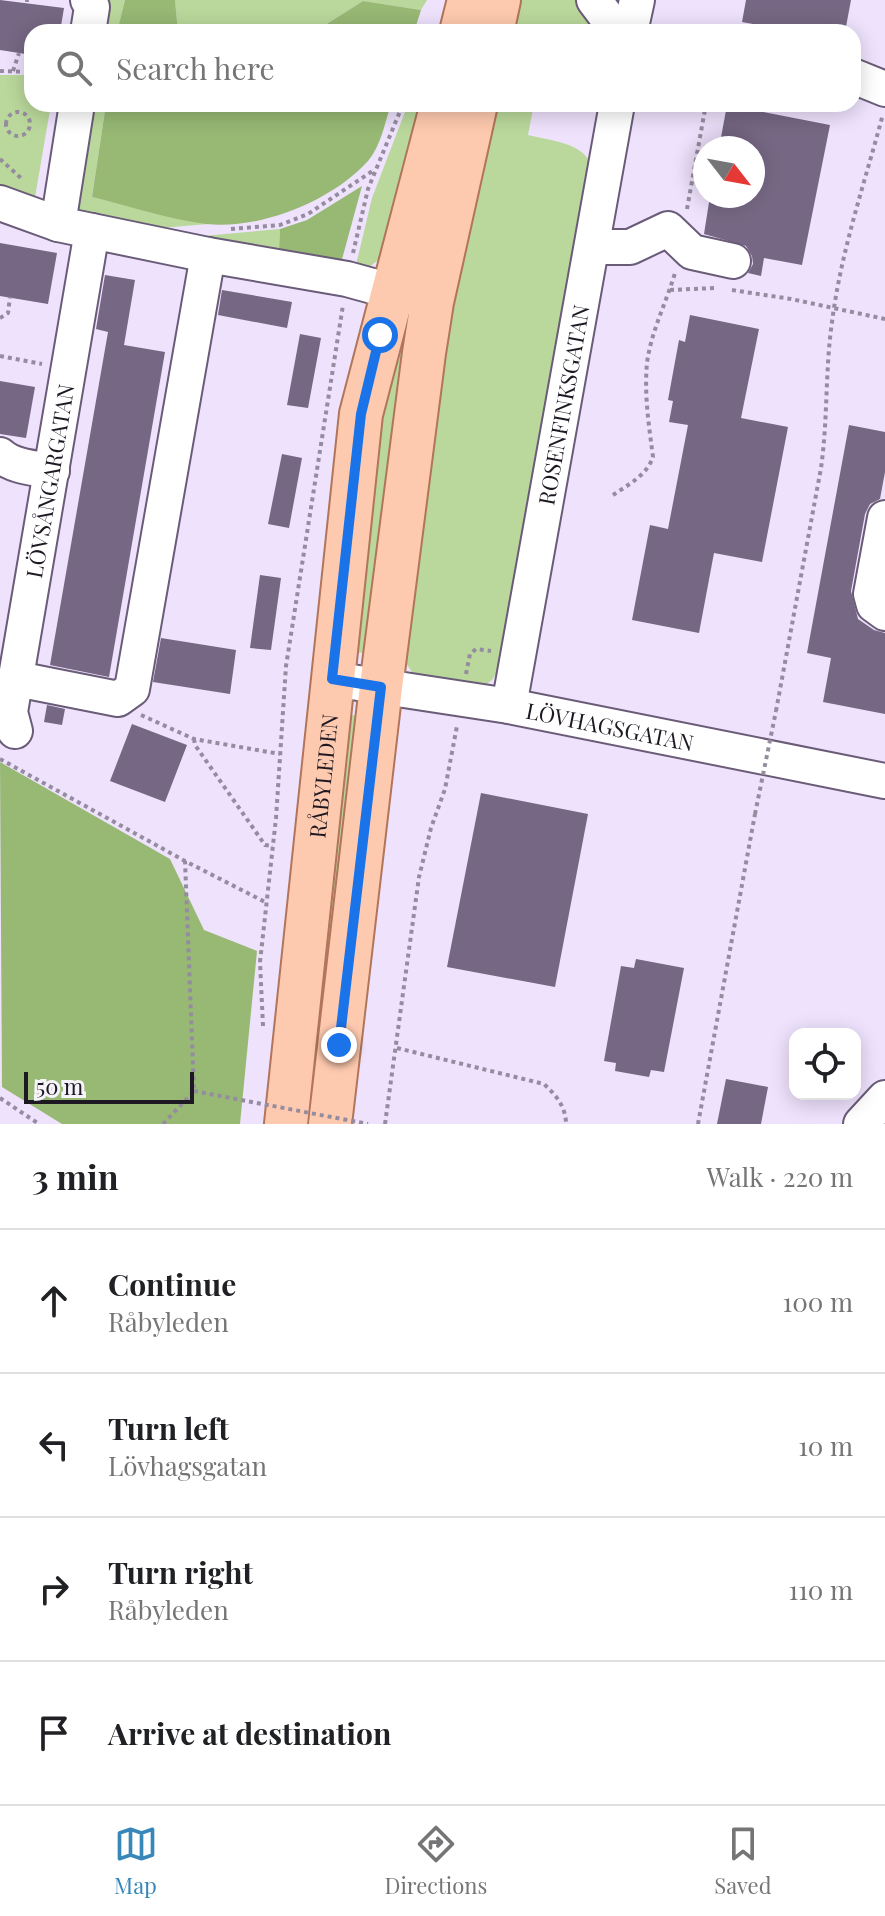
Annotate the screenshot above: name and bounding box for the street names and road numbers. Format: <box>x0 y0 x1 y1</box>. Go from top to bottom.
street label: ROSENFINKSGATAN <box>530 302 596 507</box>
street label: LÖVSÅNGARGATAN <box>18 382 81 580</box>
street label: LÖVHAGSGATAN <box>524 695 696 758</box>
street label: RÅBYLEDEN <box>301 712 344 840</box>

